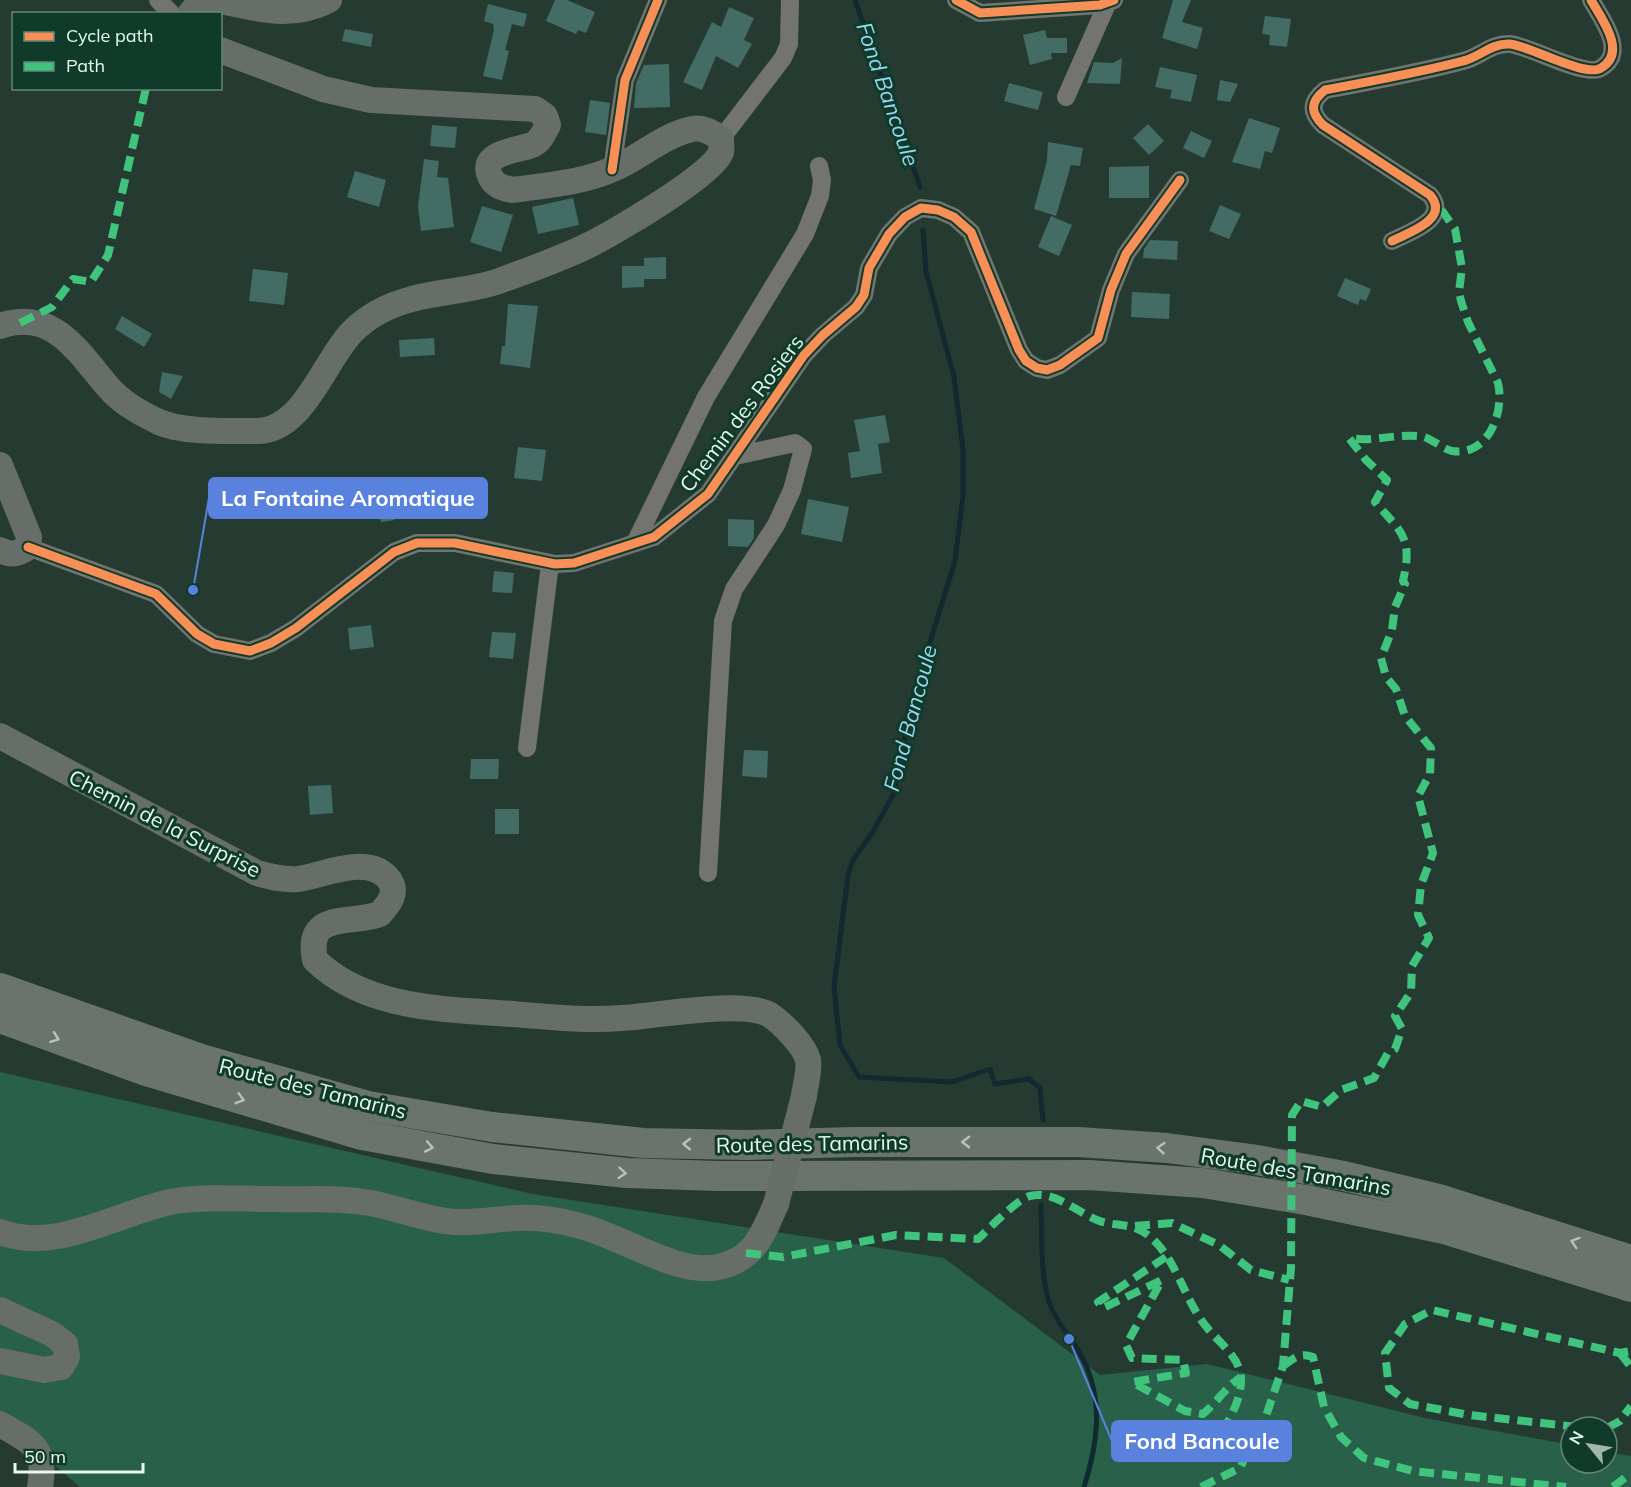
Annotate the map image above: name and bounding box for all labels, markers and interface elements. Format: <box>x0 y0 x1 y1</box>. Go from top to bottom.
legend <box>12 12 222 90</box>
water label: Fond Bancoule <box>850 18 926 170</box>
text: Cycle path <box>66 24 153 47</box>
text: Path <box>66 54 105 77</box>
street label: Chemin des Rosiers <box>673 329 809 497</box>
callout: La Fontaine Aromatique <box>209 478 487 518</box>
text: La Fontaine Aromatique <box>221 484 475 512</box>
water label: Fond Bancoule <box>877 642 943 794</box>
street label: Chemin de la Surprise <box>65 763 265 883</box>
one-way arrow <box>49 1031 60 1044</box>
street label: Route des Tamarins <box>216 1052 410 1124</box>
one-way arrow <box>234 1092 245 1104</box>
street label: Route des Tamarins <box>716 1128 908 1158</box>
one-way arrow <box>962 1136 971 1148</box>
one-way arrow <box>683 1138 692 1150</box>
one-way arrow <box>424 1140 434 1153</box>
street label: Route des Tamarins <box>1199 1141 1393 1201</box>
one-way arrow <box>1156 1142 1165 1155</box>
one-way arrow <box>618 1166 627 1179</box>
one-way arrow <box>1570 1237 1581 1249</box>
north arrow <box>1559 1415 1619 1475</box>
callout: Fond Bancoule <box>1112 1421 1291 1461</box>
text: Fond Bancoule <box>1124 1427 1280 1455</box>
text: N <box>1564 1427 1588 1448</box>
scale bar <box>15 1436 142 1474</box>
text: 50 m <box>24 1445 66 1468</box>

